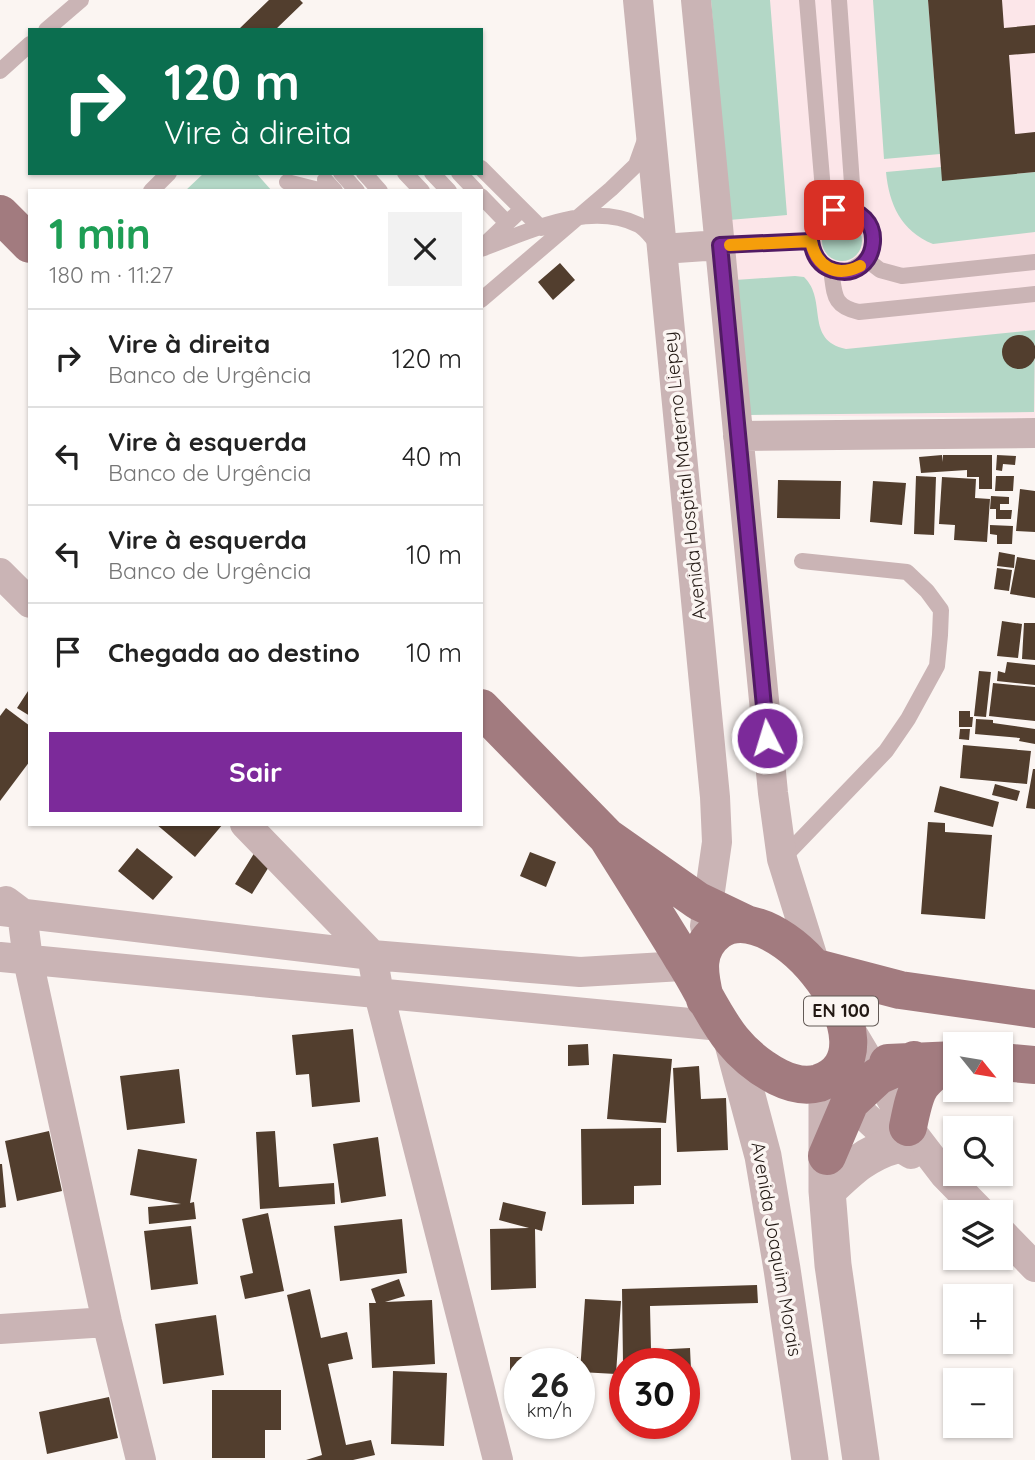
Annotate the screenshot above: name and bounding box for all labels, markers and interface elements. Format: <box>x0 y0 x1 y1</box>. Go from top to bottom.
text: 120 m <box>164 51 300 112</box>
icon: right <box>49 56 140 147</box>
text: Vire à direita <box>164 112 352 152</box>
pin <box>804 180 864 240</box>
icon: arrive <box>815 191 853 229</box>
text: 1 min <box>49 207 151 260</box>
button: close <box>388 212 462 286</box>
text: 180 m · 11:27 <box>49 260 173 289</box>
text: Vire à direita <box>108 327 270 360</box>
street label: Avenida Hospital Materno Liepey <box>657 331 711 621</box>
icon: right <box>49 339 87 377</box>
text: 120 m <box>392 342 462 375</box>
text: Banco de Urgência <box>108 360 311 389</box>
text: Vire à esquerda <box>108 425 307 458</box>
icon: left <box>49 437 87 475</box>
text: 40 m <box>402 440 462 473</box>
text: Banco de Urgência <box>108 458 311 487</box>
text: Vire à esquerda <box>108 523 307 556</box>
icon: left <box>49 535 87 573</box>
text: 10 m <box>406 538 462 571</box>
text: Banco de Urgência <box>108 556 311 585</box>
icon: arrive <box>49 633 87 671</box>
text: Chegada ao destino <box>108 636 360 669</box>
text: 10 m <box>406 636 462 669</box>
position arrow <box>730 701 804 775</box>
button: Sair <box>49 732 462 812</box>
road number: EN 100 <box>804 996 878 1026</box>
north arrow <box>943 1032 1013 1102</box>
map controls <box>943 1032 1013 1438</box>
button: search <box>943 1116 1013 1186</box>
street label: Avenida Joaquim Morais <box>746 1140 808 1358</box>
button: layers <box>943 1200 1013 1270</box>
button: + <box>943 1284 1013 1354</box>
speed limit sign: 30 <box>609 1348 700 1439</box>
text: 26 <box>530 1362 569 1406</box>
button: − <box>943 1368 1013 1438</box>
text: km/h <box>527 1399 572 1422</box>

